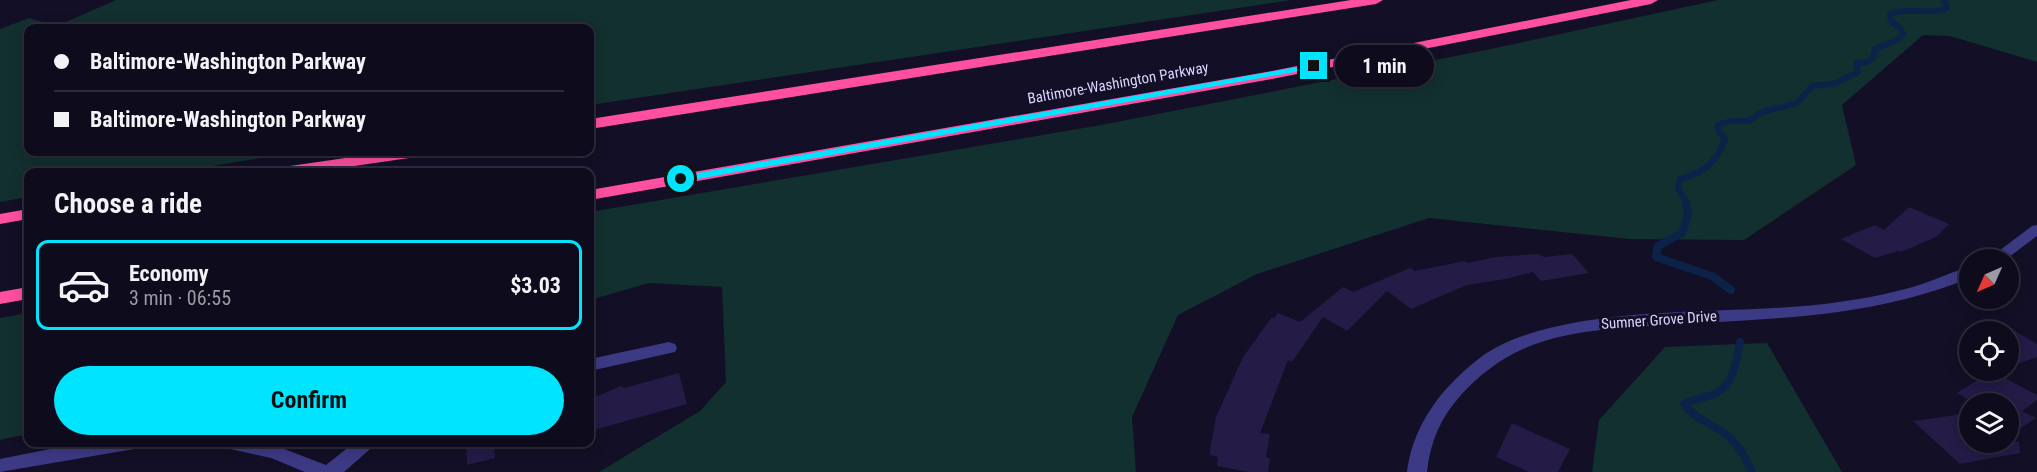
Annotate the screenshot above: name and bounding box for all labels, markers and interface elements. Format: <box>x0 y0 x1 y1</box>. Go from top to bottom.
callout: 1 min <box>1335 45 1434 87</box>
text: Baltimore-Washington Parkway <box>90 49 366 74</box>
route end <box>1300 52 1327 79</box>
text: 1 min <box>1362 54 1407 78</box>
street label: Baltimore-Washington Parkway <box>1026 58 1210 108</box>
text: Baltimore-Washington Parkway <box>90 107 366 132</box>
route start <box>667 165 694 192</box>
text: Choose a ride <box>54 188 202 220</box>
north arrow <box>1959 249 2019 309</box>
map controls <box>1959 249 2019 453</box>
icon: car <box>57 258 111 312</box>
text: Economy <box>129 261 209 286</box>
text: $3.03 <box>510 273 561 298</box>
text: 3 min · 06:55 <box>129 286 231 310</box>
street label: Sumner Grove Drive <box>1600 307 1718 333</box>
button: locate <box>1959 321 2019 381</box>
button: Confirm <box>54 366 564 435</box>
button: layers <box>1959 393 2019 453</box>

